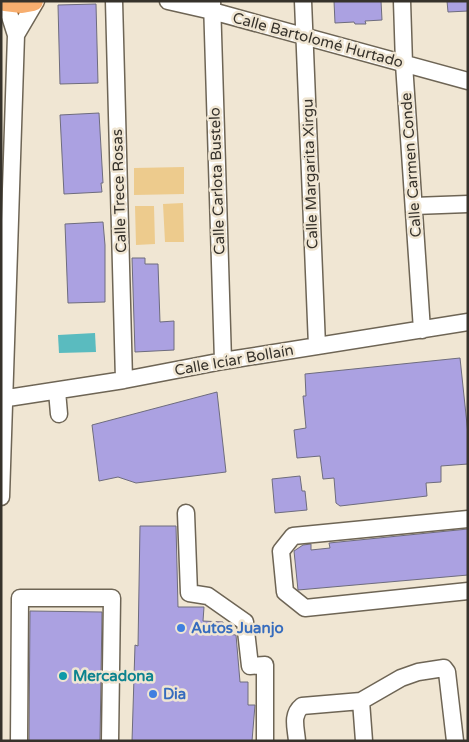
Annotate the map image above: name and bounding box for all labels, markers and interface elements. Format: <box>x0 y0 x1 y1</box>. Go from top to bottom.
street label: Calle Bartolomé Hurtado <box>231 9 405 71</box>
street label: Calle Carmen Conde <box>397 92 425 238</box>
street label: Calle Margarita Xirgu <box>298 98 322 250</box>
street label: Calle Carlota Bustelo <box>205 107 229 255</box>
street label: Calle Trece Rosas <box>108 129 130 253</box>
street label: Calle Icíar Bollaín <box>173 341 295 379</box>
place label: Autos Juanjo <box>191 619 284 638</box>
marker: Autos Juanjo <box>175 622 187 634</box>
place label: Mercadona <box>73 667 154 685</box>
marker: Mercadona <box>57 670 69 682</box>
place label: Dia <box>163 685 186 703</box>
marker: Dia <box>147 688 159 700</box>

